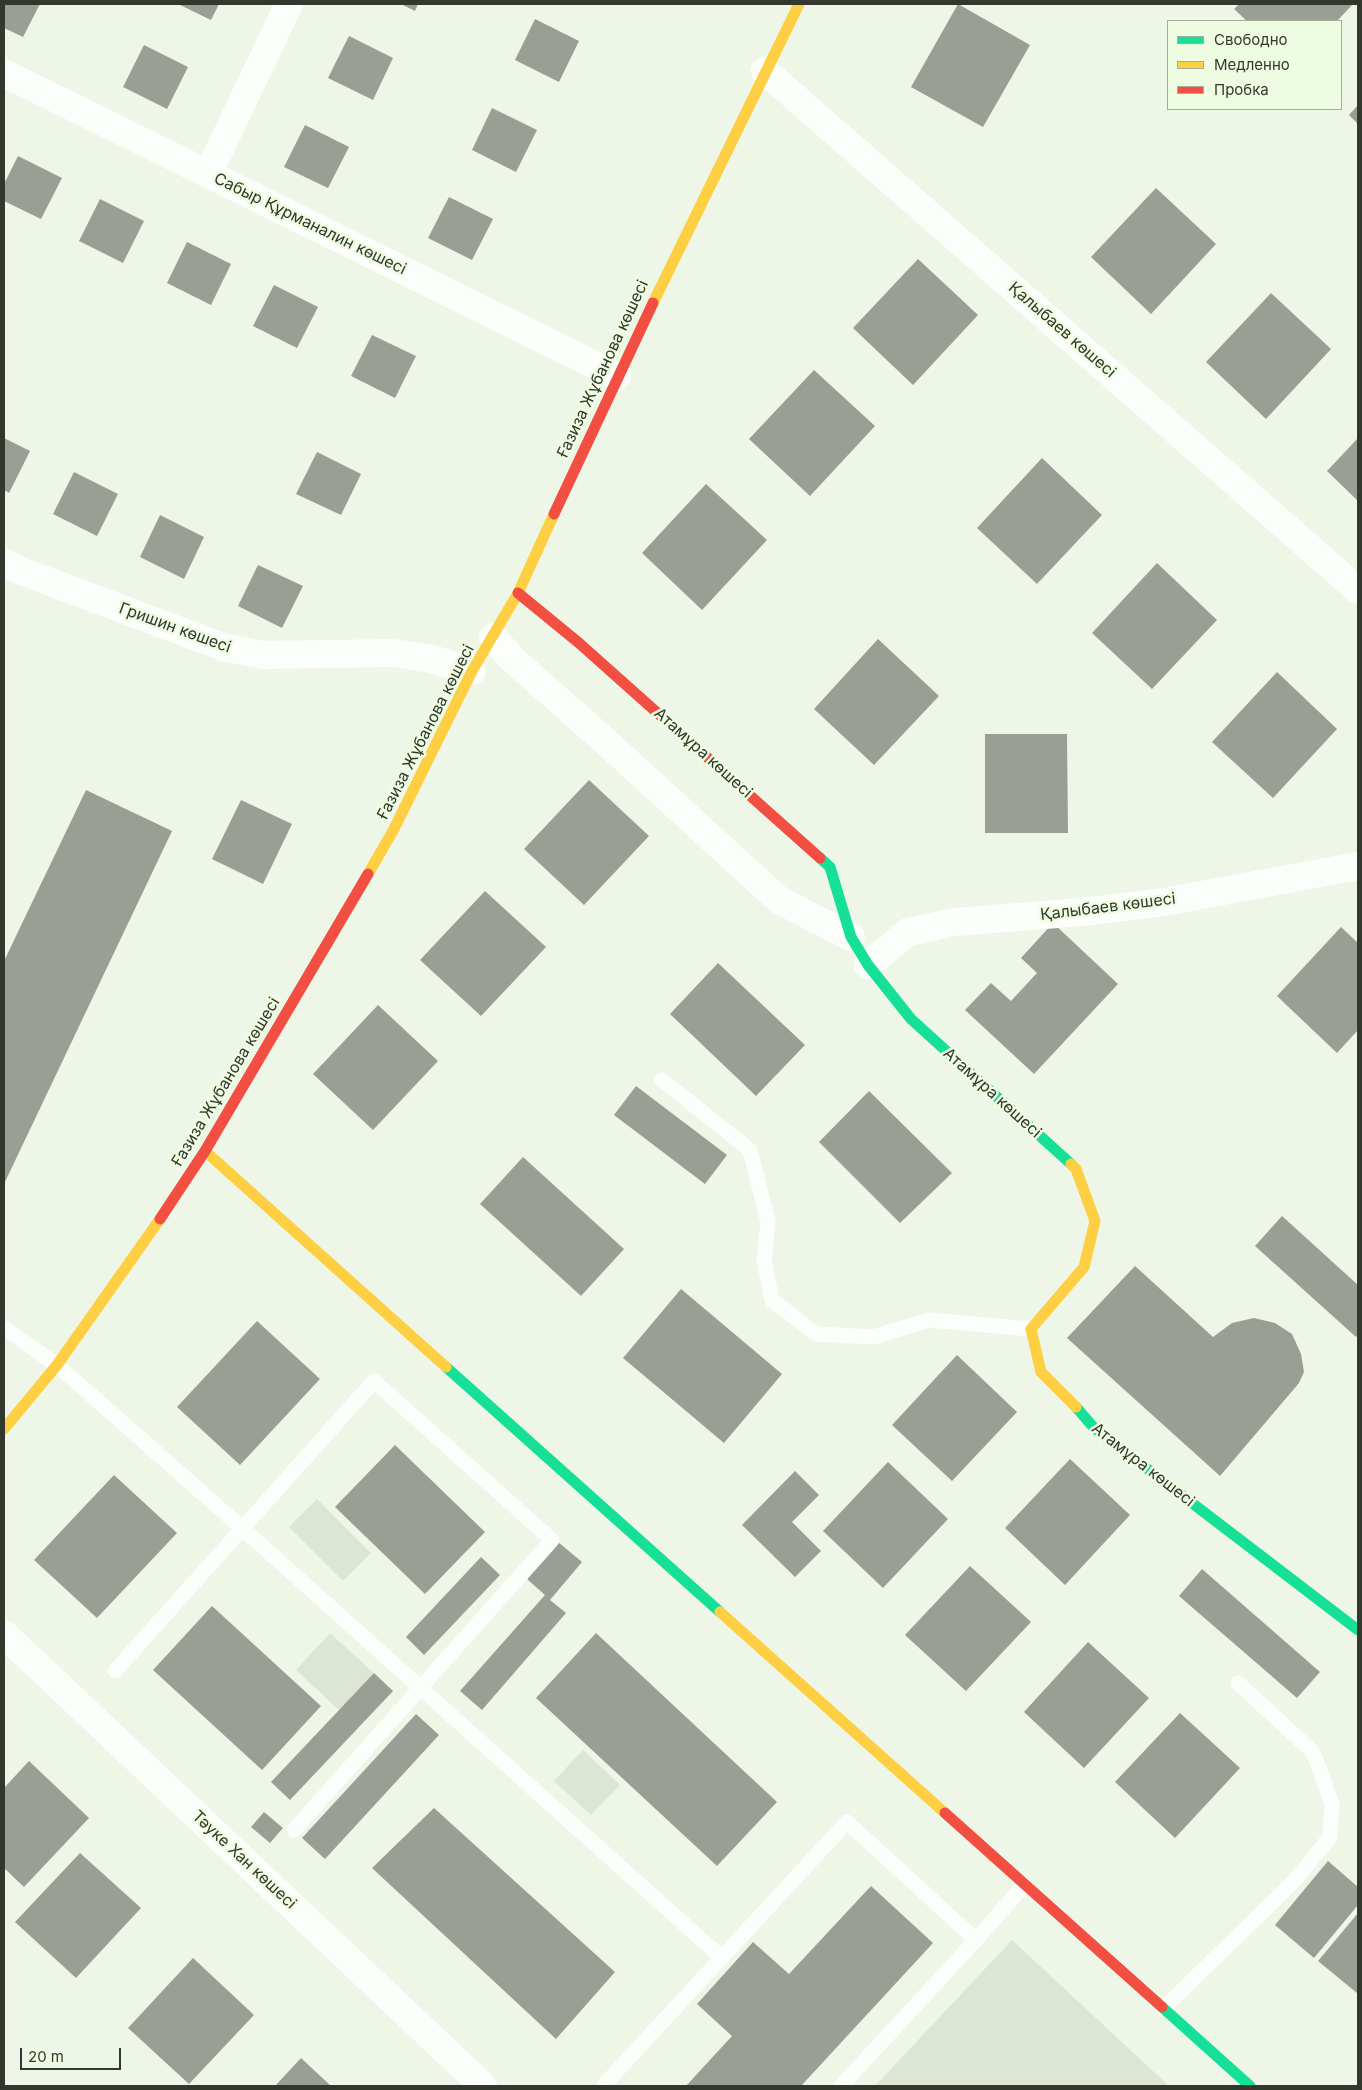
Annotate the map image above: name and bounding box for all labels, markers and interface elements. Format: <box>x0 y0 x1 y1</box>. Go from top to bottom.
legend <box>1167 20 1342 110</box>
text: Свободно <box>1214 30 1288 49</box>
text: Медленно <box>1214 55 1290 74</box>
text: Пробка <box>1214 80 1269 99</box>
street label: Сабыр Құрманалин көшесі <box>211 169 409 279</box>
street label: Ғазиза Жұбанова көшесі <box>553 277 653 461</box>
street label: Қалыбаев көшесі <box>1004 278 1120 382</box>
street label: Гришин көшесі <box>116 599 234 657</box>
street label: Ғазиза Жұбанова көшесі <box>373 641 479 823</box>
street label: Атамұра көшесі <box>650 704 756 802</box>
street label: Қалыбаев көшесі <box>1039 889 1177 925</box>
street label: Ғазиза Жұбанова көшесі <box>168 994 284 1170</box>
street label: Атамұра көшесі <box>939 1044 1045 1142</box>
street label: Атамұра көшесі <box>1088 1419 1198 1511</box>
street label: Тәуке Хан көшесі <box>188 1807 300 1913</box>
scale bar <box>22 2038 124 2070</box>
text: 20 m <box>28 2047 64 2066</box>

